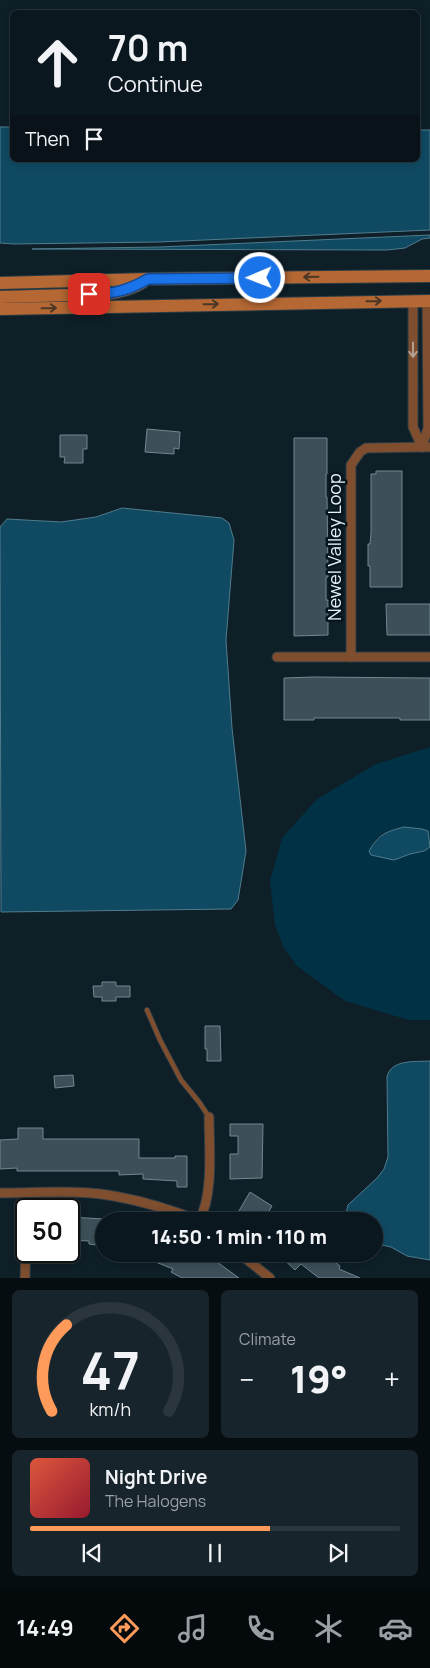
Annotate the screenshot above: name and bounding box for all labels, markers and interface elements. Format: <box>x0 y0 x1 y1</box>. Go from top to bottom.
text: 70 m <box>108 24 188 72</box>
icon: ahead <box>25 30 90 95</box>
text: Continue <box>108 69 203 99</box>
icon: arrive <box>80 125 108 153</box>
text: Then <box>25 126 70 152</box>
position arrow <box>233 251 285 303</box>
one-way arrow <box>304 272 320 282</box>
pin <box>68 273 110 315</box>
icon: arrive <box>75 280 103 308</box>
one-way arrow <box>365 297 381 306</box>
one-way arrow <box>202 299 219 309</box>
one-way arrow <box>40 303 56 312</box>
one-way arrow <box>408 341 418 357</box>
street label: Newel Valley Loop <box>322 473 346 621</box>
speed limit sign: 50 <box>15 1198 80 1263</box>
text: 14:50 · 1 min · 110 m <box>151 1224 327 1250</box>
text: Climate <box>239 1328 296 1350</box>
text: 47 <box>81 1335 140 1406</box>
text: 19° <box>290 1352 348 1404</box>
text: − <box>239 1360 254 1398</box>
text: + <box>384 1360 400 1398</box>
text: km/h <box>90 1397 131 1421</box>
text: Night Drive <box>105 1464 207 1490</box>
text: The Halogens <box>105 1490 206 1512</box>
icon: previous <box>78 1539 106 1567</box>
icon: pause <box>201 1539 229 1567</box>
icon: next <box>324 1539 352 1567</box>
icon: directions <box>107 1611 142 1646</box>
icon: music <box>175 1611 210 1646</box>
icon: phone <box>243 1611 278 1646</box>
icon: climate <box>311 1611 346 1646</box>
icon: car <box>378 1611 413 1646</box>
text: 14:49 <box>16 1613 74 1643</box>

